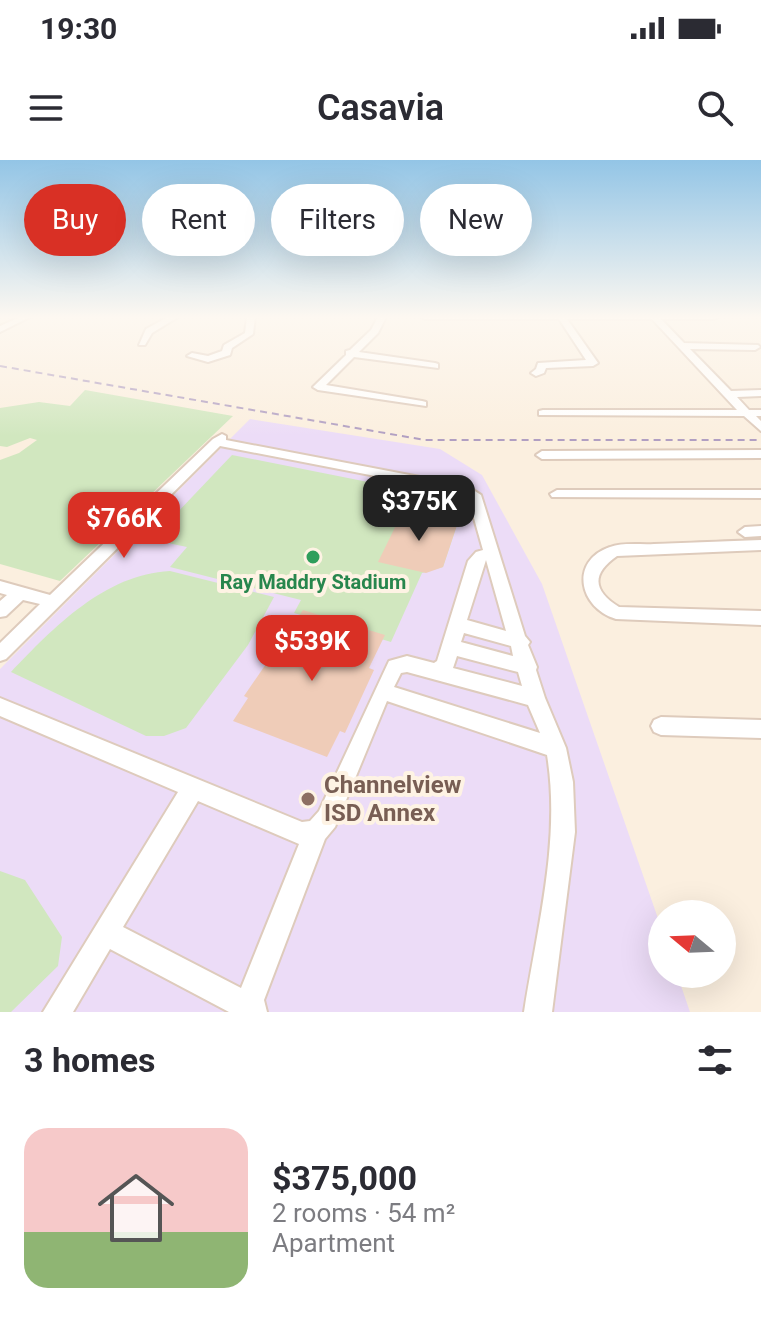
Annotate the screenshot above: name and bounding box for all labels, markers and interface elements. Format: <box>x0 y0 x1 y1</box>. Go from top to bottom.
text: 19:30 <box>40 11 117 46</box>
icon: menu <box>24 86 68 130</box>
icon: search <box>693 86 737 130</box>
text: Casavia <box>317 87 444 129</box>
chip: Buy <box>24 184 126 256</box>
chip: Rent <box>142 184 255 256</box>
chip: Filters <box>271 184 404 256</box>
chip: New <box>420 184 532 256</box>
pin: $375K <box>363 475 475 543</box>
text: $375K <box>381 486 457 516</box>
pin: $766K <box>68 492 180 560</box>
text: $766K <box>86 503 162 533</box>
marker: Ray Maddry Stadium <box>304 548 322 566</box>
place label: Ray Maddry Stadium <box>220 570 406 594</box>
pin: $539K <box>256 615 368 683</box>
text: $539K <box>274 626 350 656</box>
place label: Channelview ISD Annex <box>324 771 462 827</box>
marker: Channelview ISD Annex <box>299 790 317 808</box>
north arrow <box>648 900 736 988</box>
map controls <box>648 900 736 988</box>
icon: filters <box>693 1038 737 1082</box>
text: 3 homes <box>24 1040 155 1080</box>
text: $375,000 <box>272 1158 417 1198</box>
icon: home <box>88 1160 184 1256</box>
text: 2 rooms · 54 m² <box>272 1198 455 1228</box>
text: Apartment <box>272 1228 395 1258</box>

